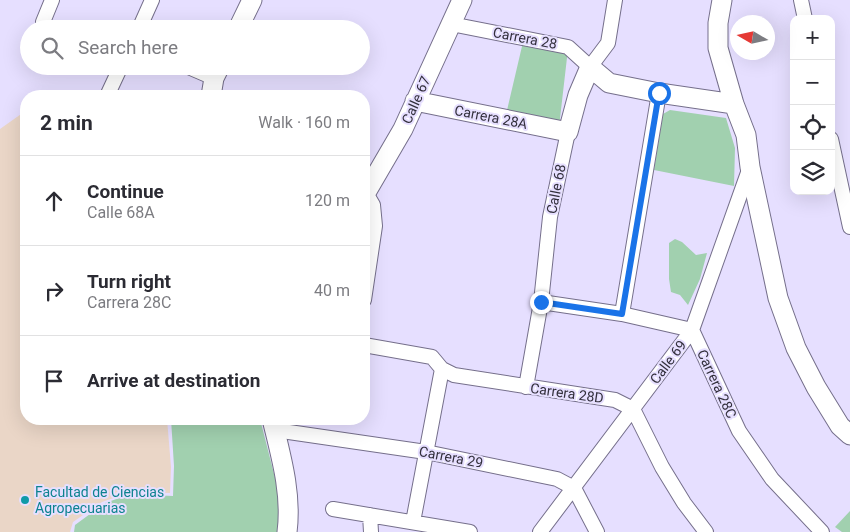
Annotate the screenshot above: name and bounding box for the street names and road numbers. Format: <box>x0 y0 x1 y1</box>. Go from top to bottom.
street label: Carrera 28 <box>492 24 558 52</box>
street label: Calle 67 <box>398 74 434 126</box>
street label: Carrera 28A <box>453 102 529 132</box>
street label: Calle 68 <box>543 163 569 215</box>
street label: Calle 69 <box>647 337 689 387</box>
street label: Carrera 28C <box>694 347 740 421</box>
street label: Carrera 28D <box>529 380 605 406</box>
street label: Carrera 29 <box>418 443 484 471</box>

